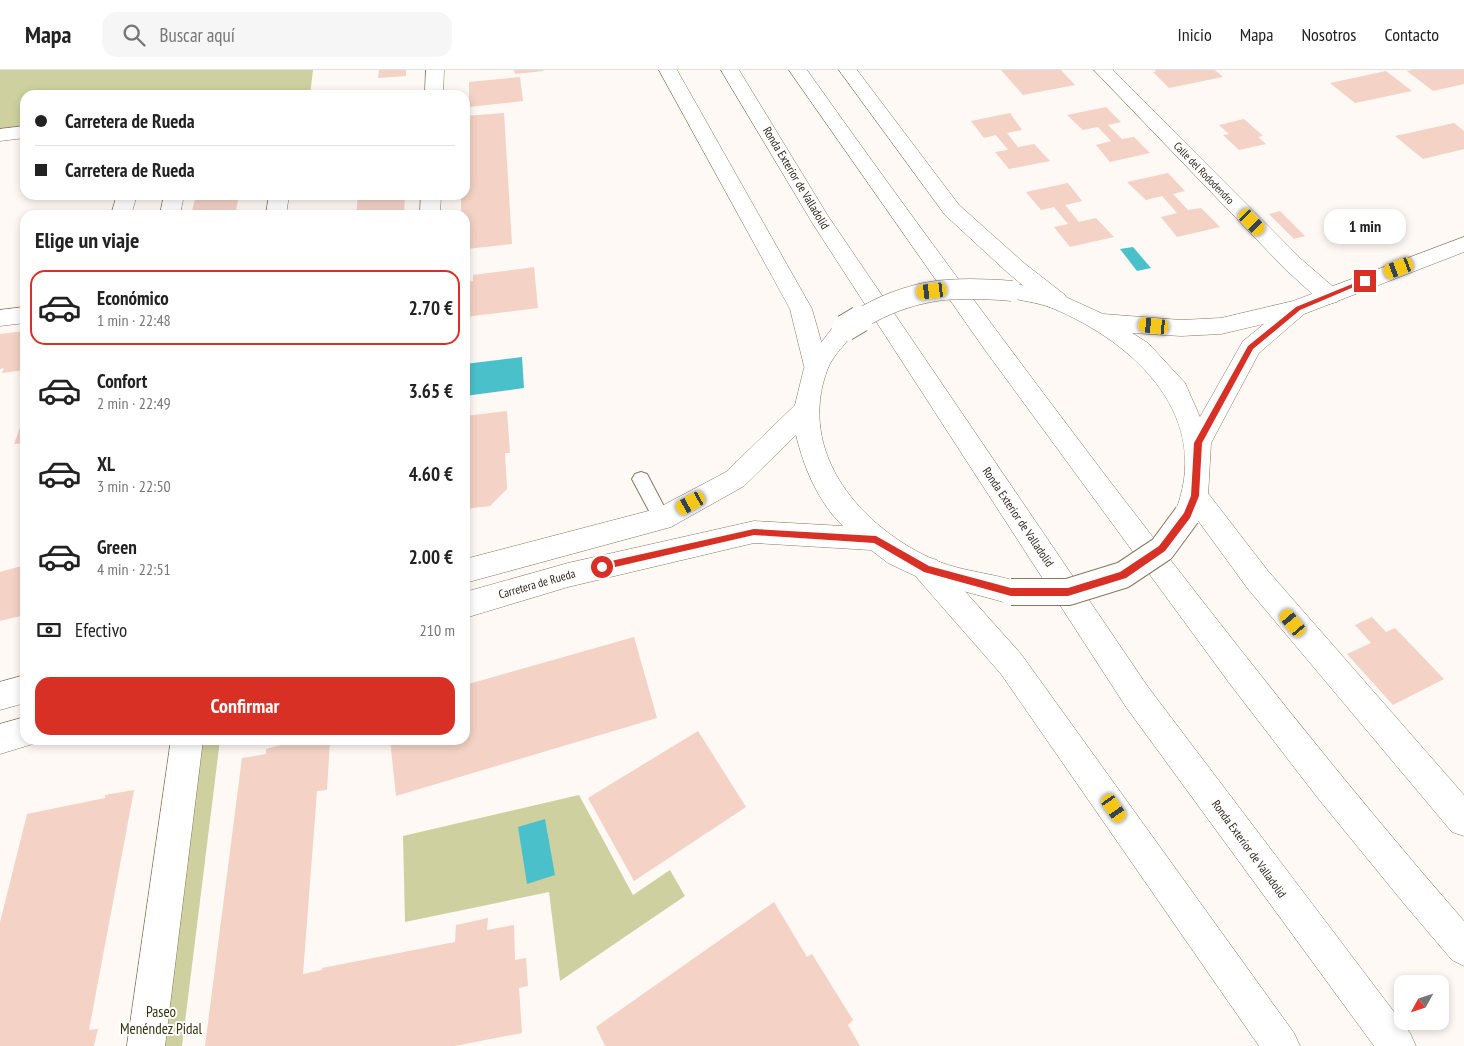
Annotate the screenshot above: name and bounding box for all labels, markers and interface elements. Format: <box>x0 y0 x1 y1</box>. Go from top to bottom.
search box <box>102 12 452 57</box>
text: Mapa <box>25 19 72 50</box>
icon: search <box>120 21 148 49</box>
text: Buscar aquí <box>160 23 235 47</box>
text: Inicio <box>1178 23 1212 46</box>
text: Mapa <box>1240 23 1273 46</box>
text: Nosotros <box>1301 23 1356 46</box>
text: Contacto <box>1384 23 1439 46</box>
text: Carretera de Rueda <box>65 109 195 133</box>
street label: Ronda Exterior de Valladolid <box>760 124 833 232</box>
street label: Calle del Rododendro <box>1171 139 1237 207</box>
text: Carretera de Rueda <box>65 158 195 182</box>
car <box>1236 206 1267 238</box>
callout: 1 min <box>1324 208 1406 244</box>
text: 1 min <box>1349 216 1381 236</box>
text: Elige un viaje <box>35 226 139 254</box>
car <box>1382 256 1415 280</box>
route end <box>1354 270 1376 292</box>
car <box>916 282 947 300</box>
icon: car <box>37 285 82 330</box>
text: Económico <box>97 286 169 310</box>
text: 2.70 € <box>409 296 453 320</box>
text: 1 min · 22:48 <box>97 310 171 330</box>
car <box>1138 317 1169 335</box>
icon: car <box>37 368 82 413</box>
text: Confort <box>97 369 147 393</box>
text: 3.65 € <box>409 379 453 403</box>
text: 2 min · 22:49 <box>97 393 171 413</box>
icon: car <box>37 451 82 496</box>
text: XL <box>97 452 115 476</box>
text: 4.60 € <box>409 462 453 486</box>
street label: Ronda Exterior de Valladolid <box>979 464 1057 569</box>
text: 3 min · 22:50 <box>97 476 171 496</box>
car <box>674 489 707 517</box>
icon: car <box>37 534 82 579</box>
text: Green <box>97 535 137 559</box>
text: 2.00 € <box>409 545 453 569</box>
route start <box>591 556 613 578</box>
text: 4 min · 22:51 <box>97 559 171 579</box>
street label: Carretera de Rueda <box>497 565 577 602</box>
car <box>1277 607 1308 639</box>
icon: cash <box>35 616 63 644</box>
text: Efectivo <box>75 618 127 642</box>
text: 210 m <box>420 620 455 640</box>
button: Confirmar <box>35 677 455 735</box>
car <box>1099 791 1128 825</box>
street label: Ronda Exterior de Valladolid <box>1209 797 1290 900</box>
north arrow <box>1394 975 1449 1030</box>
map controls <box>1394 975 1449 1030</box>
park label: Paseo Menéndez Pidal <box>120 1002 202 1038</box>

